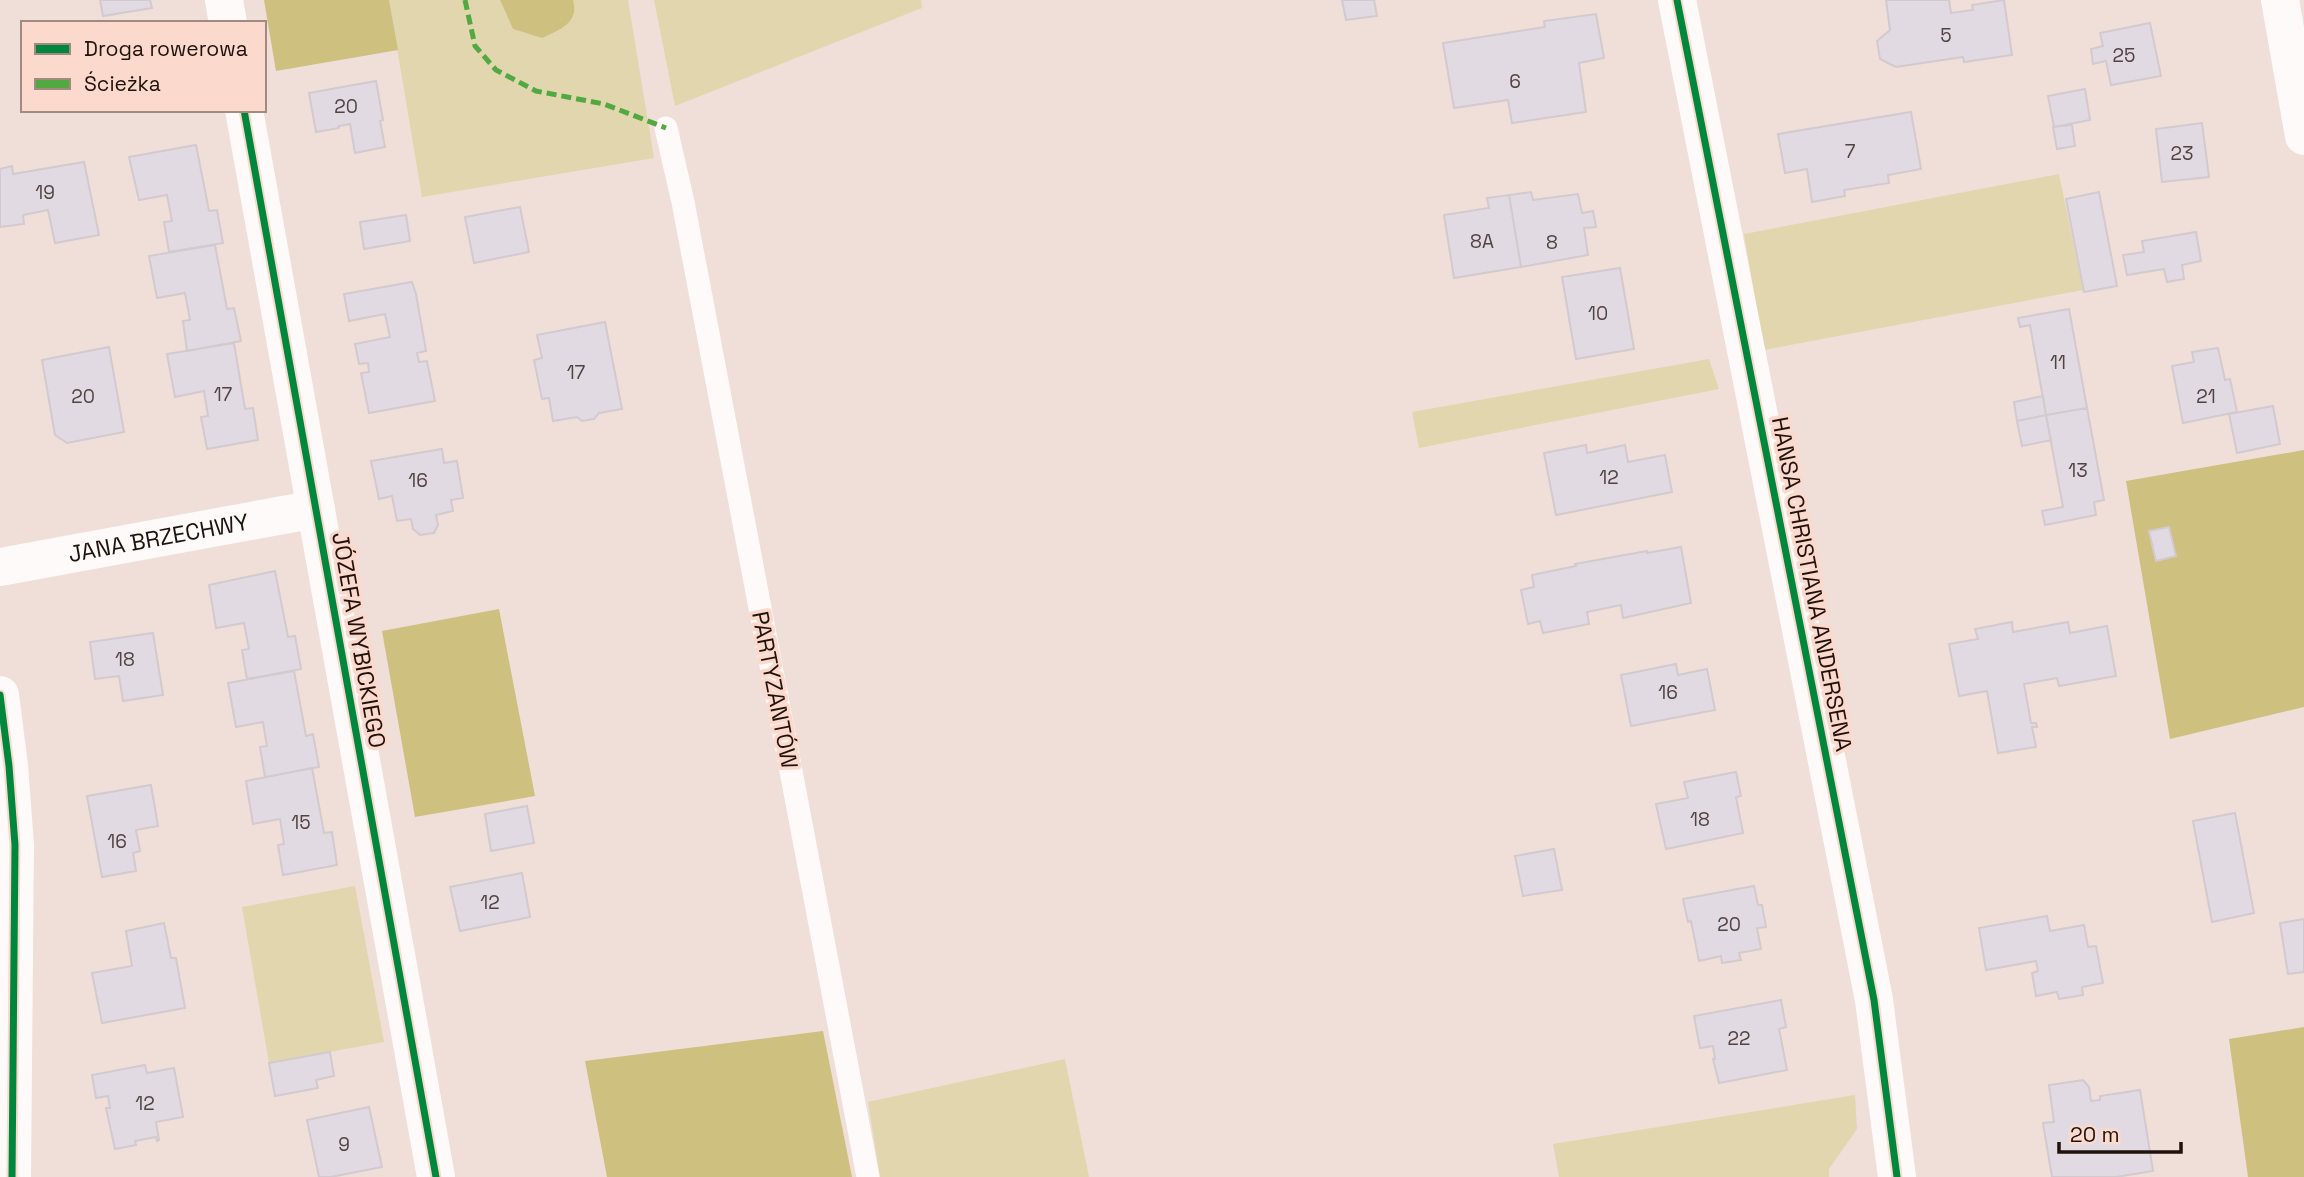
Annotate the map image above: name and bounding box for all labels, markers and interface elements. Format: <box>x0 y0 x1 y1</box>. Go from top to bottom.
legend <box>21 21 266 112</box>
house number: 5 <box>1940 23 1952 48</box>
text: Droga rowerowa <box>84 35 248 62</box>
house number: 25 <box>2113 43 2135 68</box>
house number: 6 <box>1509 69 1521 94</box>
text: Ścieżka <box>84 70 161 97</box>
house number: 20 <box>334 94 358 119</box>
house number: 7 <box>1845 139 1856 164</box>
house number: 23 <box>2171 141 2193 166</box>
house number: 19 <box>35 180 55 205</box>
house number: 8A <box>1470 229 1494 254</box>
house number: 8 <box>1546 230 1558 255</box>
house number: 10 <box>1588 301 1608 326</box>
house number: 11 <box>2050 350 2066 375</box>
house number: 17 <box>567 360 586 385</box>
house number: 17 <box>214 382 233 407</box>
house number: 20 <box>71 384 95 409</box>
house number: 21 <box>2196 384 2216 409</box>
street label: HANSA CHRISTIANA ANDERSENA <box>1765 414 1859 754</box>
house number: 13 <box>2068 458 2088 483</box>
house number: 12 <box>1599 465 1619 490</box>
house number: 16 <box>408 468 428 493</box>
street label: JANA BRZECHWY <box>66 507 251 569</box>
street label: JÓZEFA WYBICKIEGO <box>325 530 393 750</box>
street label: PARTYZANTÓW <box>745 609 805 771</box>
house number: 18 <box>115 647 135 672</box>
house number: 16 <box>1658 680 1678 705</box>
house number: 18 <box>1690 807 1710 832</box>
house number: 15 <box>291 810 311 835</box>
house number: 16 <box>107 829 127 854</box>
house number: 12 <box>480 890 500 915</box>
house number: 20 <box>1717 912 1741 937</box>
house number: 22 <box>1728 1026 1750 1051</box>
house number: 12 <box>135 1091 155 1116</box>
scale bar <box>2059 1110 2182 1154</box>
text: 20 m <box>2070 1121 2120 1148</box>
house number: 9 <box>338 1132 350 1157</box>

